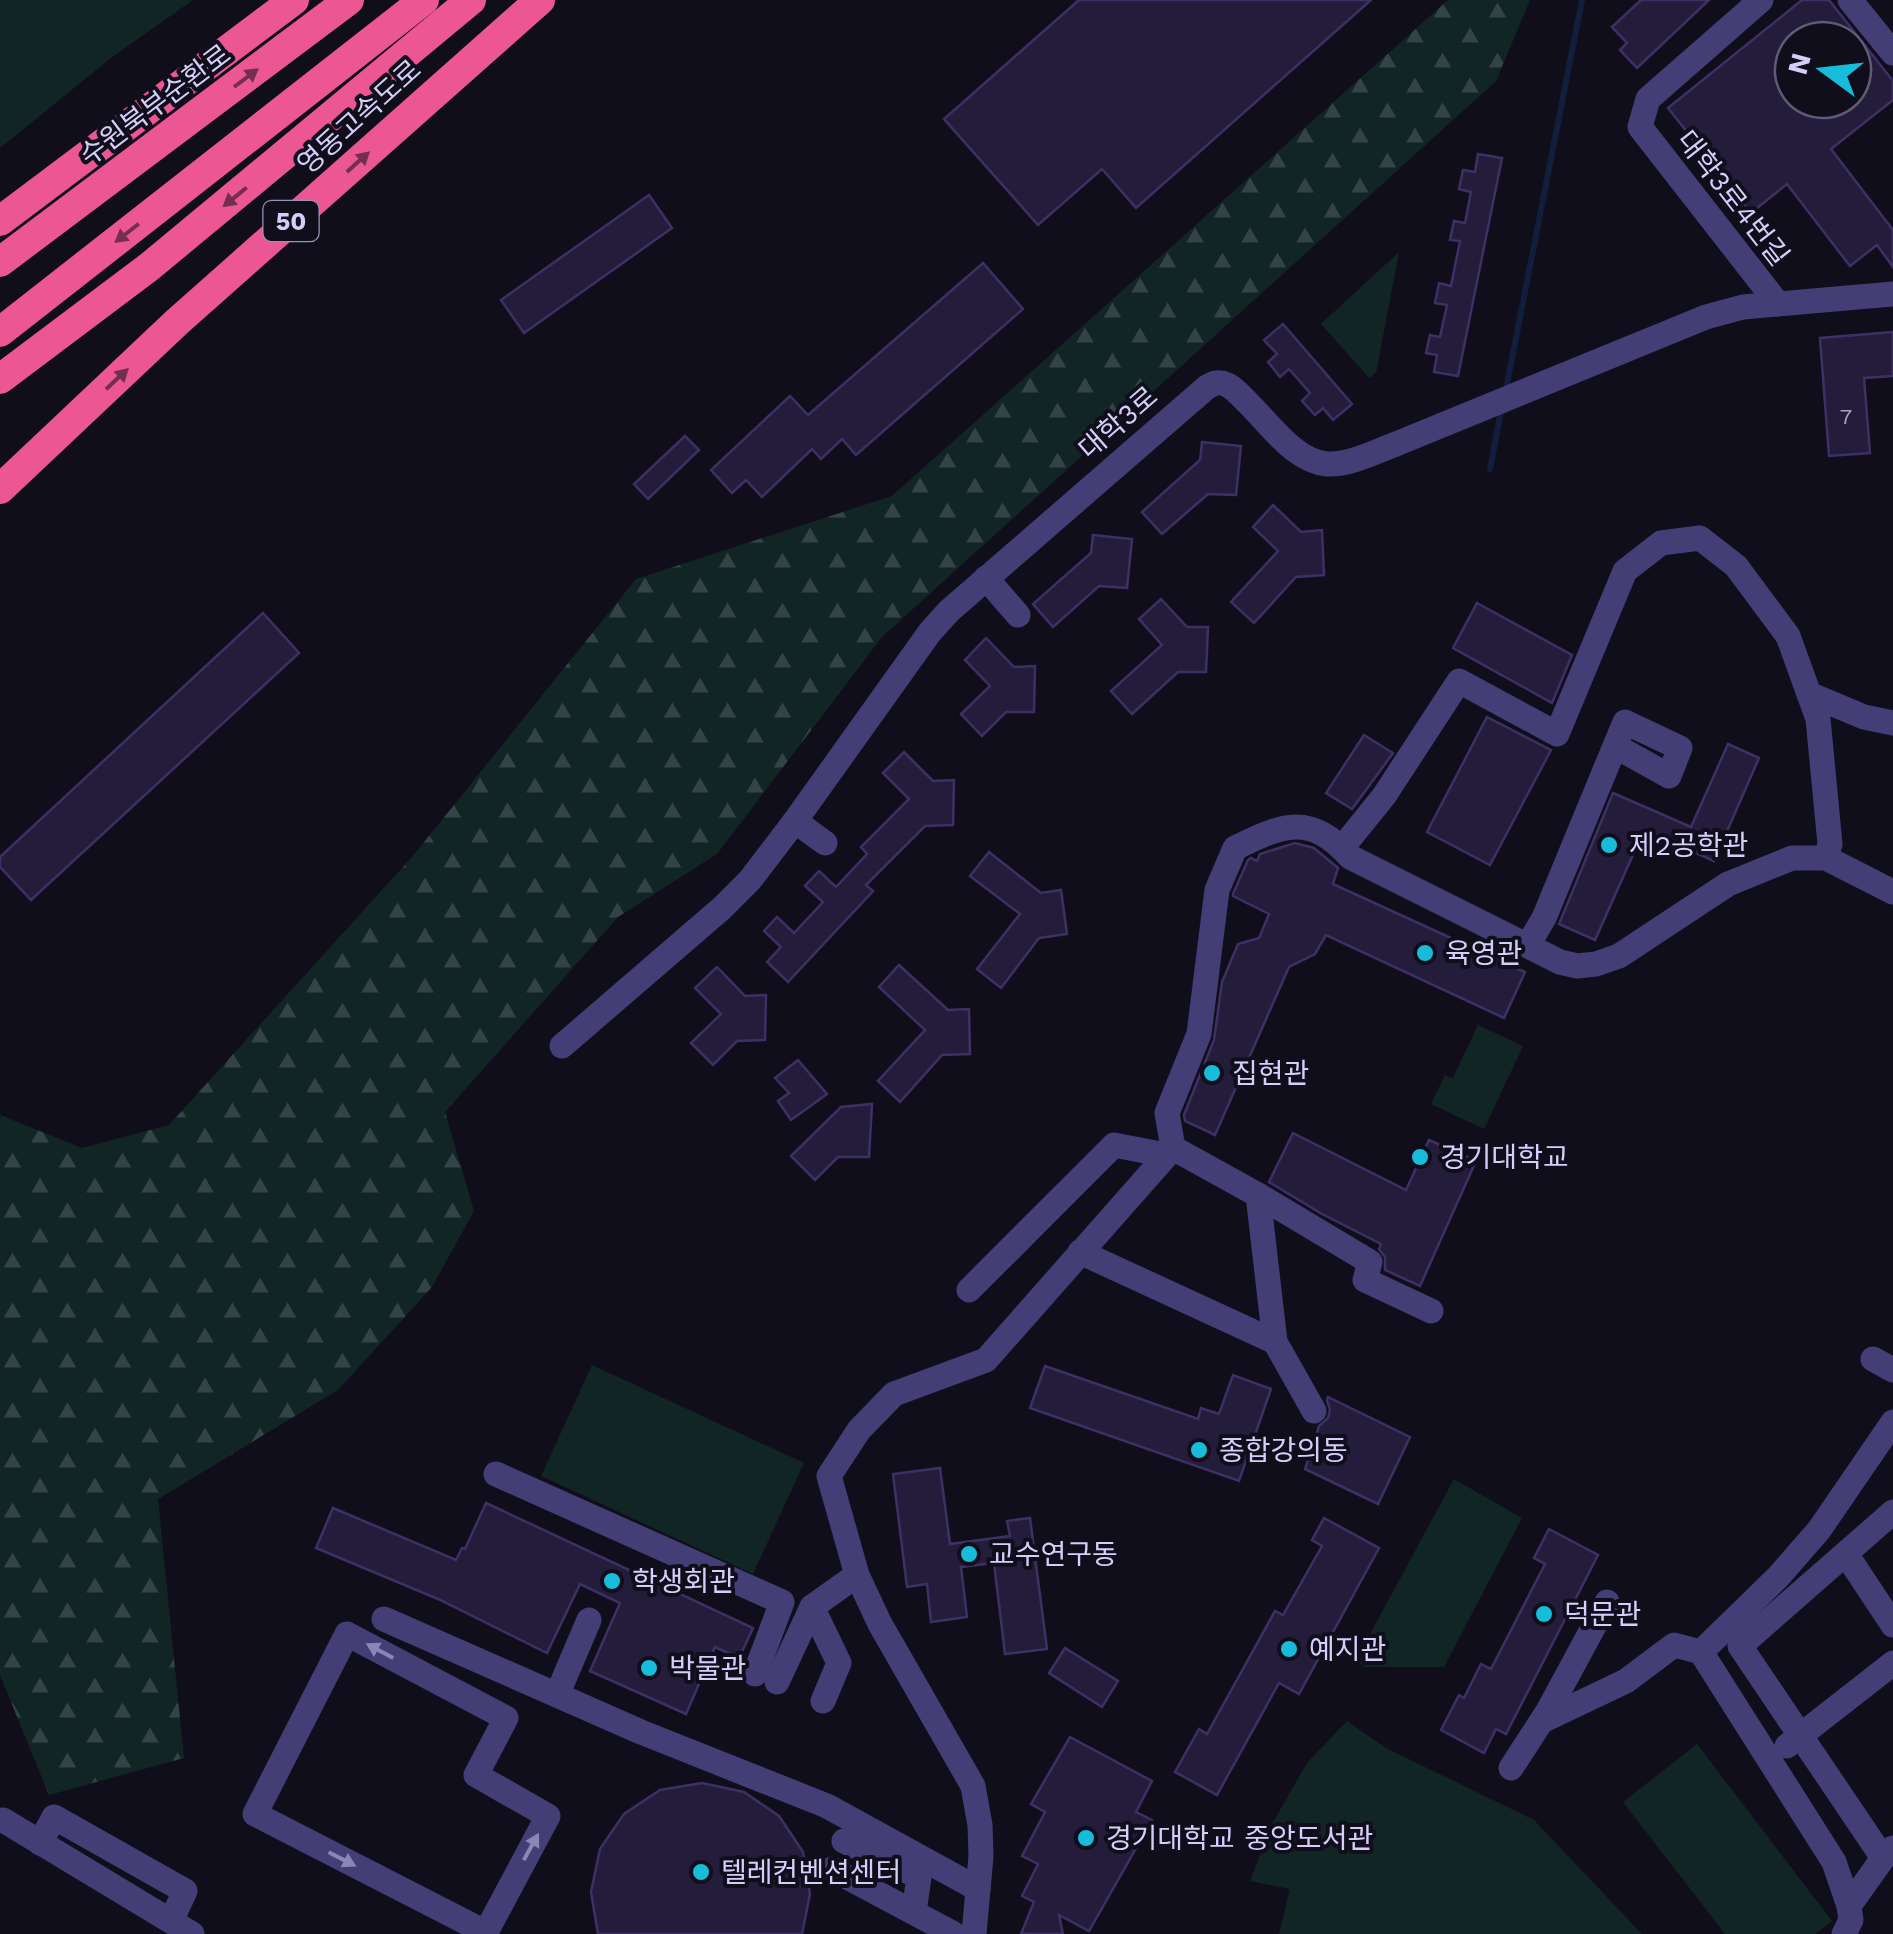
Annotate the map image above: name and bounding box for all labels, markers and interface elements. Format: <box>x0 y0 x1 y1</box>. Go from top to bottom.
north arrow <box>1773 20 1873 120</box>
street label: 수원북부순환로 <box>73 38 237 172</box>
text: N <box>1781 49 1818 78</box>
street label: 영동고속도로 <box>291 53 427 181</box>
one-way arrow <box>233 68 259 88</box>
street label: 대학3로4번길 <box>1670 124 1796 272</box>
one-way arrow <box>345 151 370 173</box>
one-way arrow <box>222 186 248 207</box>
road number: 50 <box>264 201 318 241</box>
one-way arrow <box>114 223 140 243</box>
one-way arrow <box>104 368 128 391</box>
street label: 대학3로 <box>1072 380 1164 466</box>
house number: 7 <box>1840 404 1852 429</box>
place label: 제2공학관 <box>1629 829 1748 862</box>
marker: 제2공학관 <box>1598 834 1620 856</box>
place label: 육영관 <box>1445 937 1522 970</box>
marker: 육영관 <box>1414 942 1436 964</box>
place label: 집현관 <box>1232 1057 1309 1090</box>
marker: 집현관 <box>1201 1062 1223 1084</box>
place label: 경기대학교 <box>1440 1141 1569 1174</box>
marker: 경기대학교 <box>1409 1146 1431 1168</box>
place label: 종합강의동 <box>1219 1434 1348 1467</box>
marker: 종합강의동 <box>1188 1439 1210 1461</box>
place label: 교수연구동 <box>989 1538 1118 1571</box>
marker: 교수연구동 <box>958 1543 980 1565</box>
place label: 학생회관 <box>632 1565 735 1598</box>
marker: 학생회관 <box>601 1570 623 1592</box>
place label: 덕문관 <box>1564 1598 1641 1631</box>
marker: 덕문관 <box>1533 1603 1555 1625</box>
place label: 예지관 <box>1309 1633 1386 1666</box>
marker: 예지관 <box>1278 1638 1300 1660</box>
one-way arrow <box>365 1643 394 1660</box>
place label: 박물관 <box>669 1652 746 1685</box>
marker: 박물관 <box>638 1657 660 1679</box>
place label: 경기대학교 중앙도서관 <box>1106 1822 1373 1855</box>
marker: 경기대학교 중앙도서관 <box>1075 1827 1097 1849</box>
one-way arrow <box>522 1833 540 1861</box>
one-way arrow <box>327 1850 356 1867</box>
place label: 텔레컨벤션센터 <box>721 1856 901 1889</box>
marker: 텔레컨벤션센터 <box>690 1861 712 1883</box>

